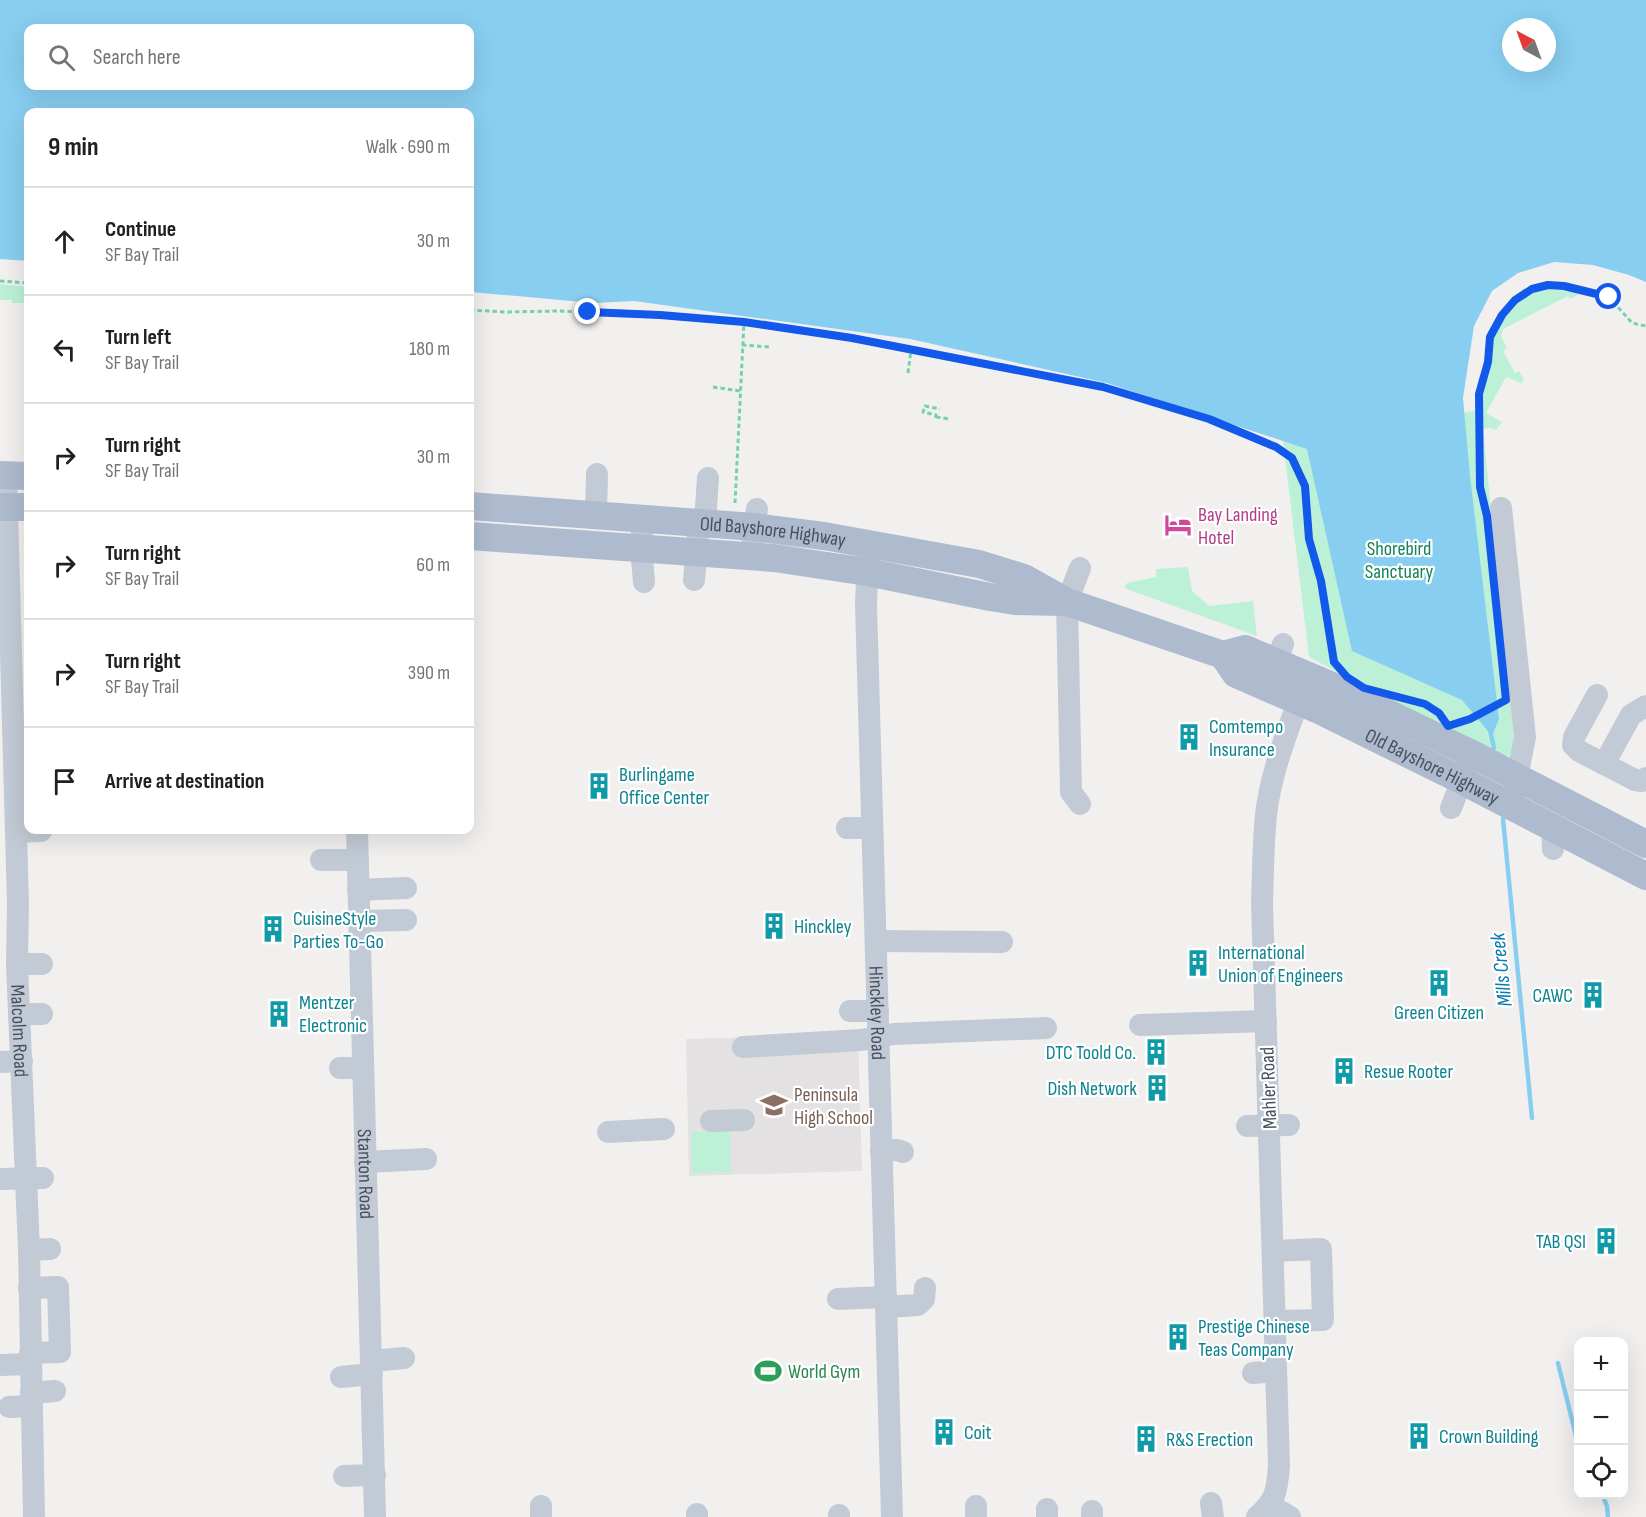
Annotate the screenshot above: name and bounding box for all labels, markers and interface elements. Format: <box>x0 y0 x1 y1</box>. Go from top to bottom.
north arrow <box>1502 18 1556 72</box>
search box <box>24 24 474 90</box>
icon: search <box>45 41 78 74</box>
text: Search here <box>93 44 180 71</box>
text: 9 min <box>48 132 98 163</box>
text: Walk · 690 m <box>366 135 450 159</box>
text: Continue <box>105 216 176 243</box>
icon: ahead <box>48 225 81 258</box>
text: 30 m <box>417 229 450 253</box>
text: SF Bay Trail <box>105 243 179 267</box>
route start <box>1595 283 1621 309</box>
route end <box>574 298 600 324</box>
text: Turn left <box>105 324 171 351</box>
icon: left <box>48 333 81 366</box>
text: 180 m <box>409 337 450 361</box>
text: SF Bay Trail <box>105 351 179 375</box>
text: Turn right <box>105 432 181 459</box>
icon: right <box>48 441 81 474</box>
text: 30 m <box>417 445 450 469</box>
text: SF Bay Trail <box>105 459 179 483</box>
place label: Bay Landing Hotel <box>1198 503 1278 550</box>
hotel icon: Bay Landing Hotel <box>1163 510 1193 540</box>
street label: Old Bayshore Highway <box>699 512 848 553</box>
park label: Shorebird Sanctuary <box>1365 537 1434 584</box>
text: Turn right <box>105 540 181 567</box>
icon: right <box>48 549 81 582</box>
text: 60 m <box>416 553 450 577</box>
text: SF Bay Trail <box>105 567 179 591</box>
text: Turn right <box>105 648 181 675</box>
icon: right <box>48 657 81 690</box>
text: 390 m <box>408 661 450 685</box>
text: SF Bay Trail <box>105 675 179 699</box>
place label: Comtempo Insurance <box>1209 715 1283 762</box>
building icon: Comtempo Insurance <box>1174 722 1204 752</box>
street label: Old Bayshore Highway <box>1361 724 1503 811</box>
place label: Burlingame Office Center <box>619 763 709 810</box>
icon: arrive <box>48 765 81 798</box>
text: Arrive at destination <box>105 768 264 795</box>
building icon: Burlingame Office Center <box>584 771 614 801</box>
place label: CuisineStyle Parties To-Go <box>293 907 384 954</box>
building icon: Hinckley <box>759 911 789 941</box>
building icon: CuisineStyle Parties To-Go <box>258 914 288 944</box>
place label: Hinckley <box>794 915 852 939</box>
water label: Mills Creek <box>1485 931 1518 1008</box>
place label: International Union of Engineers <box>1218 941 1343 988</box>
building icon: International Union of Engineers <box>1183 948 1213 978</box>
street label: Hinckley Road <box>863 965 890 1060</box>
building icon: Green Citizen <box>1424 968 1454 998</box>
building icon: CAWC <box>1578 980 1608 1010</box>
street label: Malcolm Road <box>5 984 33 1078</box>
place label: CAWC <box>1533 984 1573 1008</box>
place label: Mentzer Electronic <box>299 991 367 1038</box>
building icon: Mentzer Electronic <box>264 999 294 1029</box>
place label: Green Citizen <box>1394 1001 1484 1025</box>
building icon: DTC Toold Co. <box>1141 1037 1171 1067</box>
place label: DTC Toold Co. <box>1046 1041 1136 1065</box>
street label: Mahler Road <box>1256 1047 1282 1129</box>
building icon: Resue Rooter <box>1329 1056 1359 1086</box>
place label: Resue Rooter <box>1364 1060 1453 1084</box>
building icon: Dish Network <box>1142 1073 1172 1103</box>
place label: Dish Network <box>1047 1077 1137 1101</box>
place label: Peninsula High School <box>794 1083 873 1130</box>
school or university icon: Peninsula High School <box>759 1090 789 1120</box>
street label: Stanton Road <box>352 1128 378 1219</box>
building icon: TAB QSI <box>1591 1226 1621 1256</box>
place label: TAB QSI <box>1536 1230 1586 1254</box>
place label: Prestige Chinese Teas Company <box>1198 1315 1310 1362</box>
building icon: Prestige Chinese Teas Company <box>1163 1322 1193 1352</box>
map controls <box>1574 1337 1628 1499</box>
button: + <box>1574 1337 1628 1391</box>
sports icon: World Gym <box>753 1356 783 1386</box>
place label: World Gym <box>788 1360 860 1384</box>
button: − <box>1574 1391 1628 1445</box>
building icon: Coit <box>929 1417 959 1447</box>
place label: Coit <box>964 1421 992 1445</box>
building icon: Crown Building <box>1404 1421 1434 1451</box>
building icon: R&S Erection <box>1131 1424 1161 1454</box>
place label: Crown Building <box>1439 1425 1539 1449</box>
place label: R&S Erection <box>1166 1428 1253 1452</box>
button: locate <box>1574 1445 1628 1499</box>

